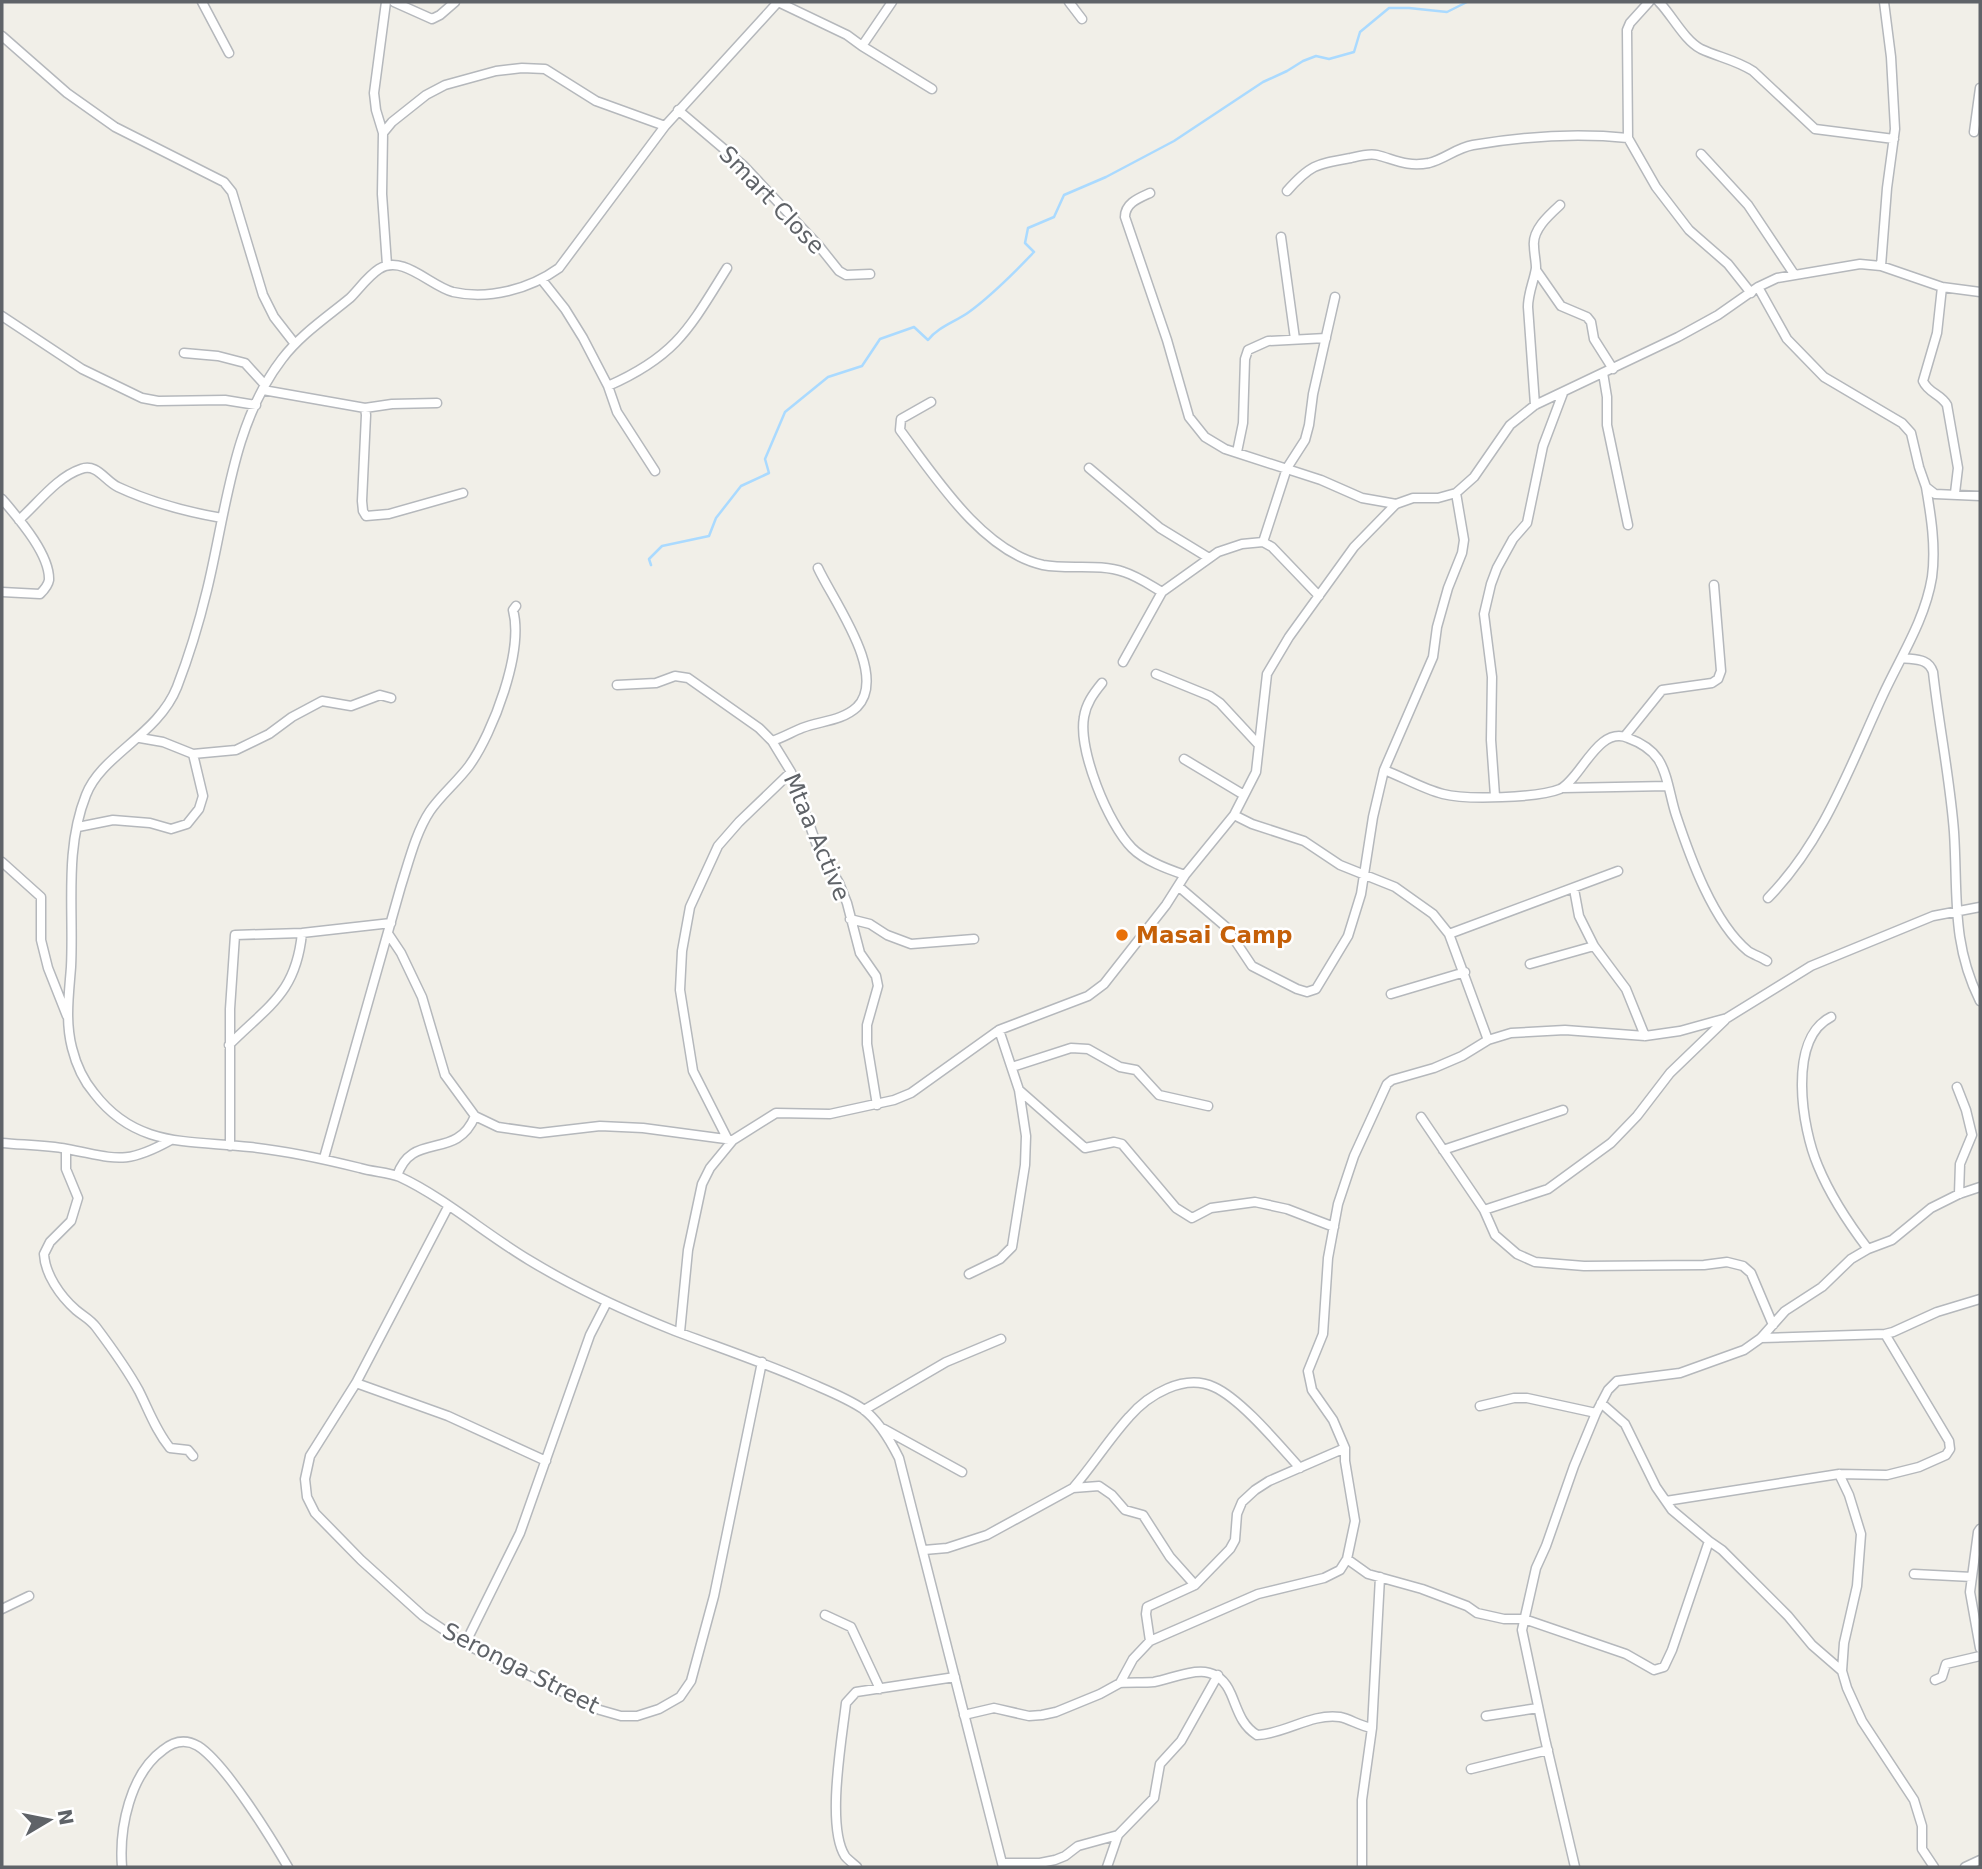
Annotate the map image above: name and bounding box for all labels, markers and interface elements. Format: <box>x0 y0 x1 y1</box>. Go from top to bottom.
street label: Smart Close <box>714 141 830 259</box>
street label: Mtaa Active <box>779 770 855 904</box>
place label: Masai Camp <box>1136 922 1292 948</box>
marker: Masai Camp <box>1114 927 1130 943</box>
street label: Seronga Street <box>438 1617 604 1719</box>
north arrow <box>14 1785 84 1855</box>
text: N <box>54 1807 78 1827</box>

